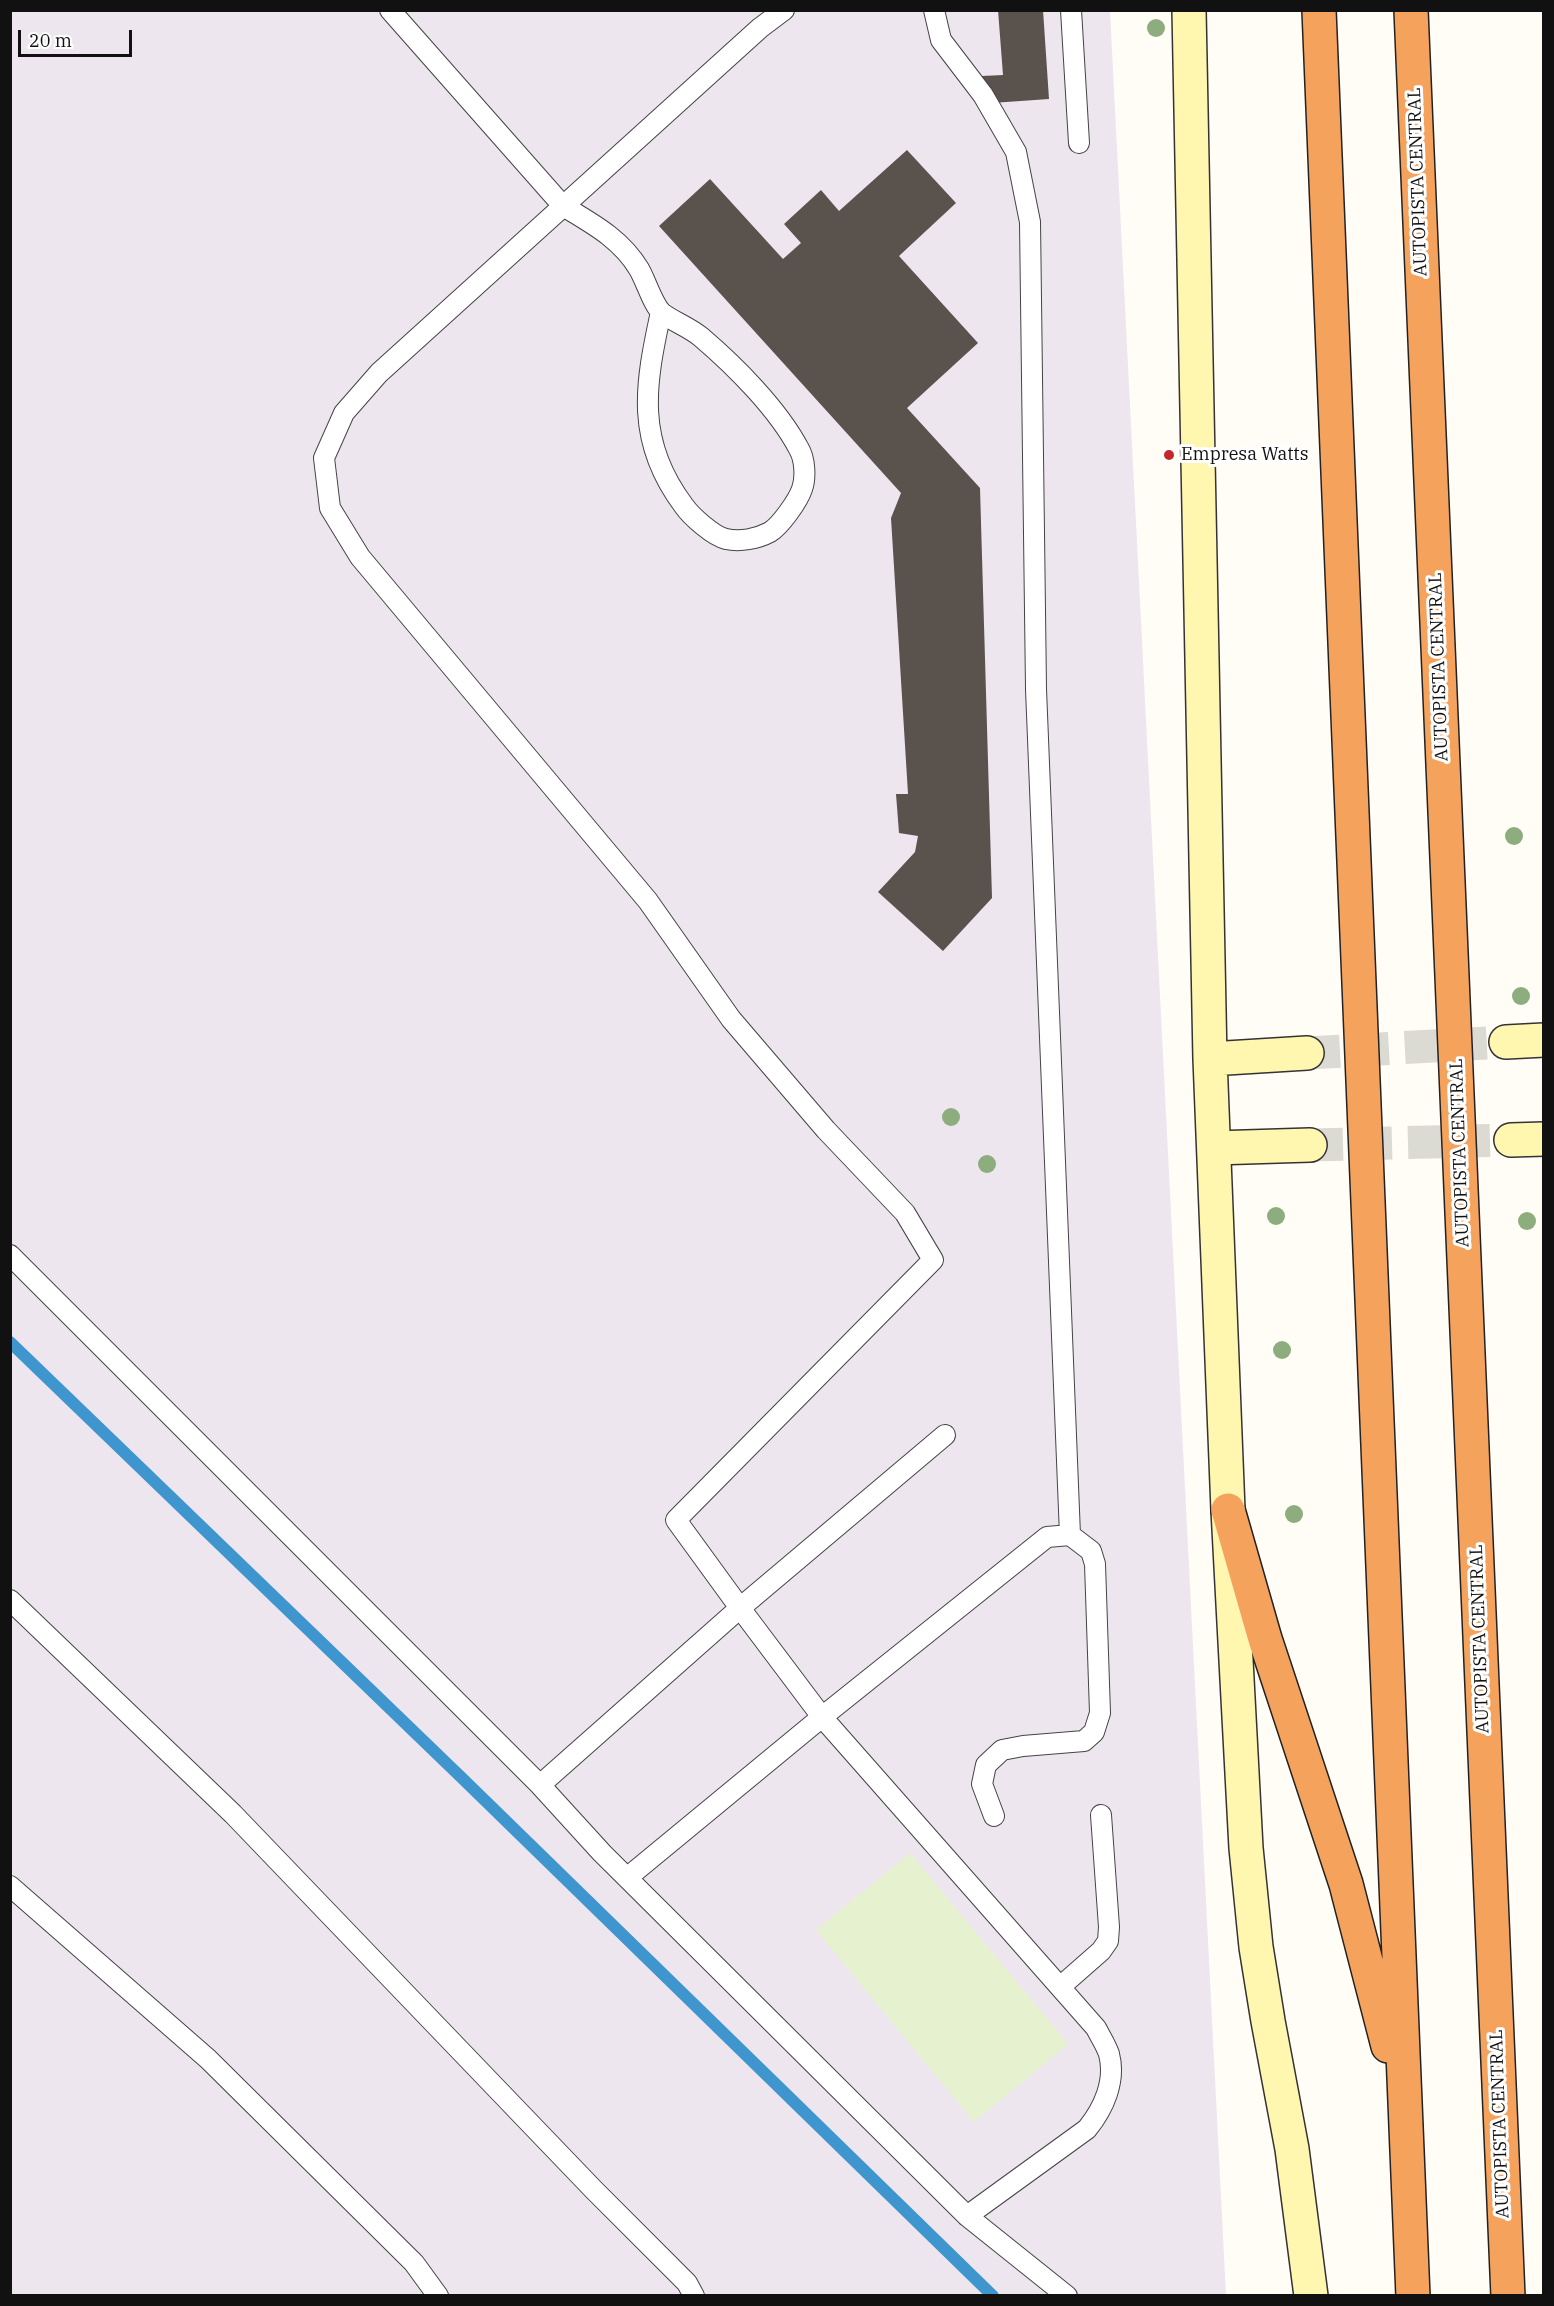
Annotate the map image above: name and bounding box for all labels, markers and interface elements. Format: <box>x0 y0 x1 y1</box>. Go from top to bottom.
scale bar <box>21 18 135 56</box>
text: 20 m <box>29 29 72 52</box>
street label: AUTOPISTA CENTRAL <box>1404 87 1432 277</box>
place label: Empresa Watts <box>1181 444 1308 466</box>
marker: Empresa Watts <box>1162 448 1176 462</box>
street label: AUTOPISTA CENTRAL <box>1425 572 1453 762</box>
street label: AUTOPISTA CENTRAL <box>1446 1058 1474 1248</box>
street label: AUTOPISTA CENTRAL <box>1466 1544 1494 1734</box>
street label: AUTOPISTA CENTRAL <box>1486 2029 1514 2219</box>

